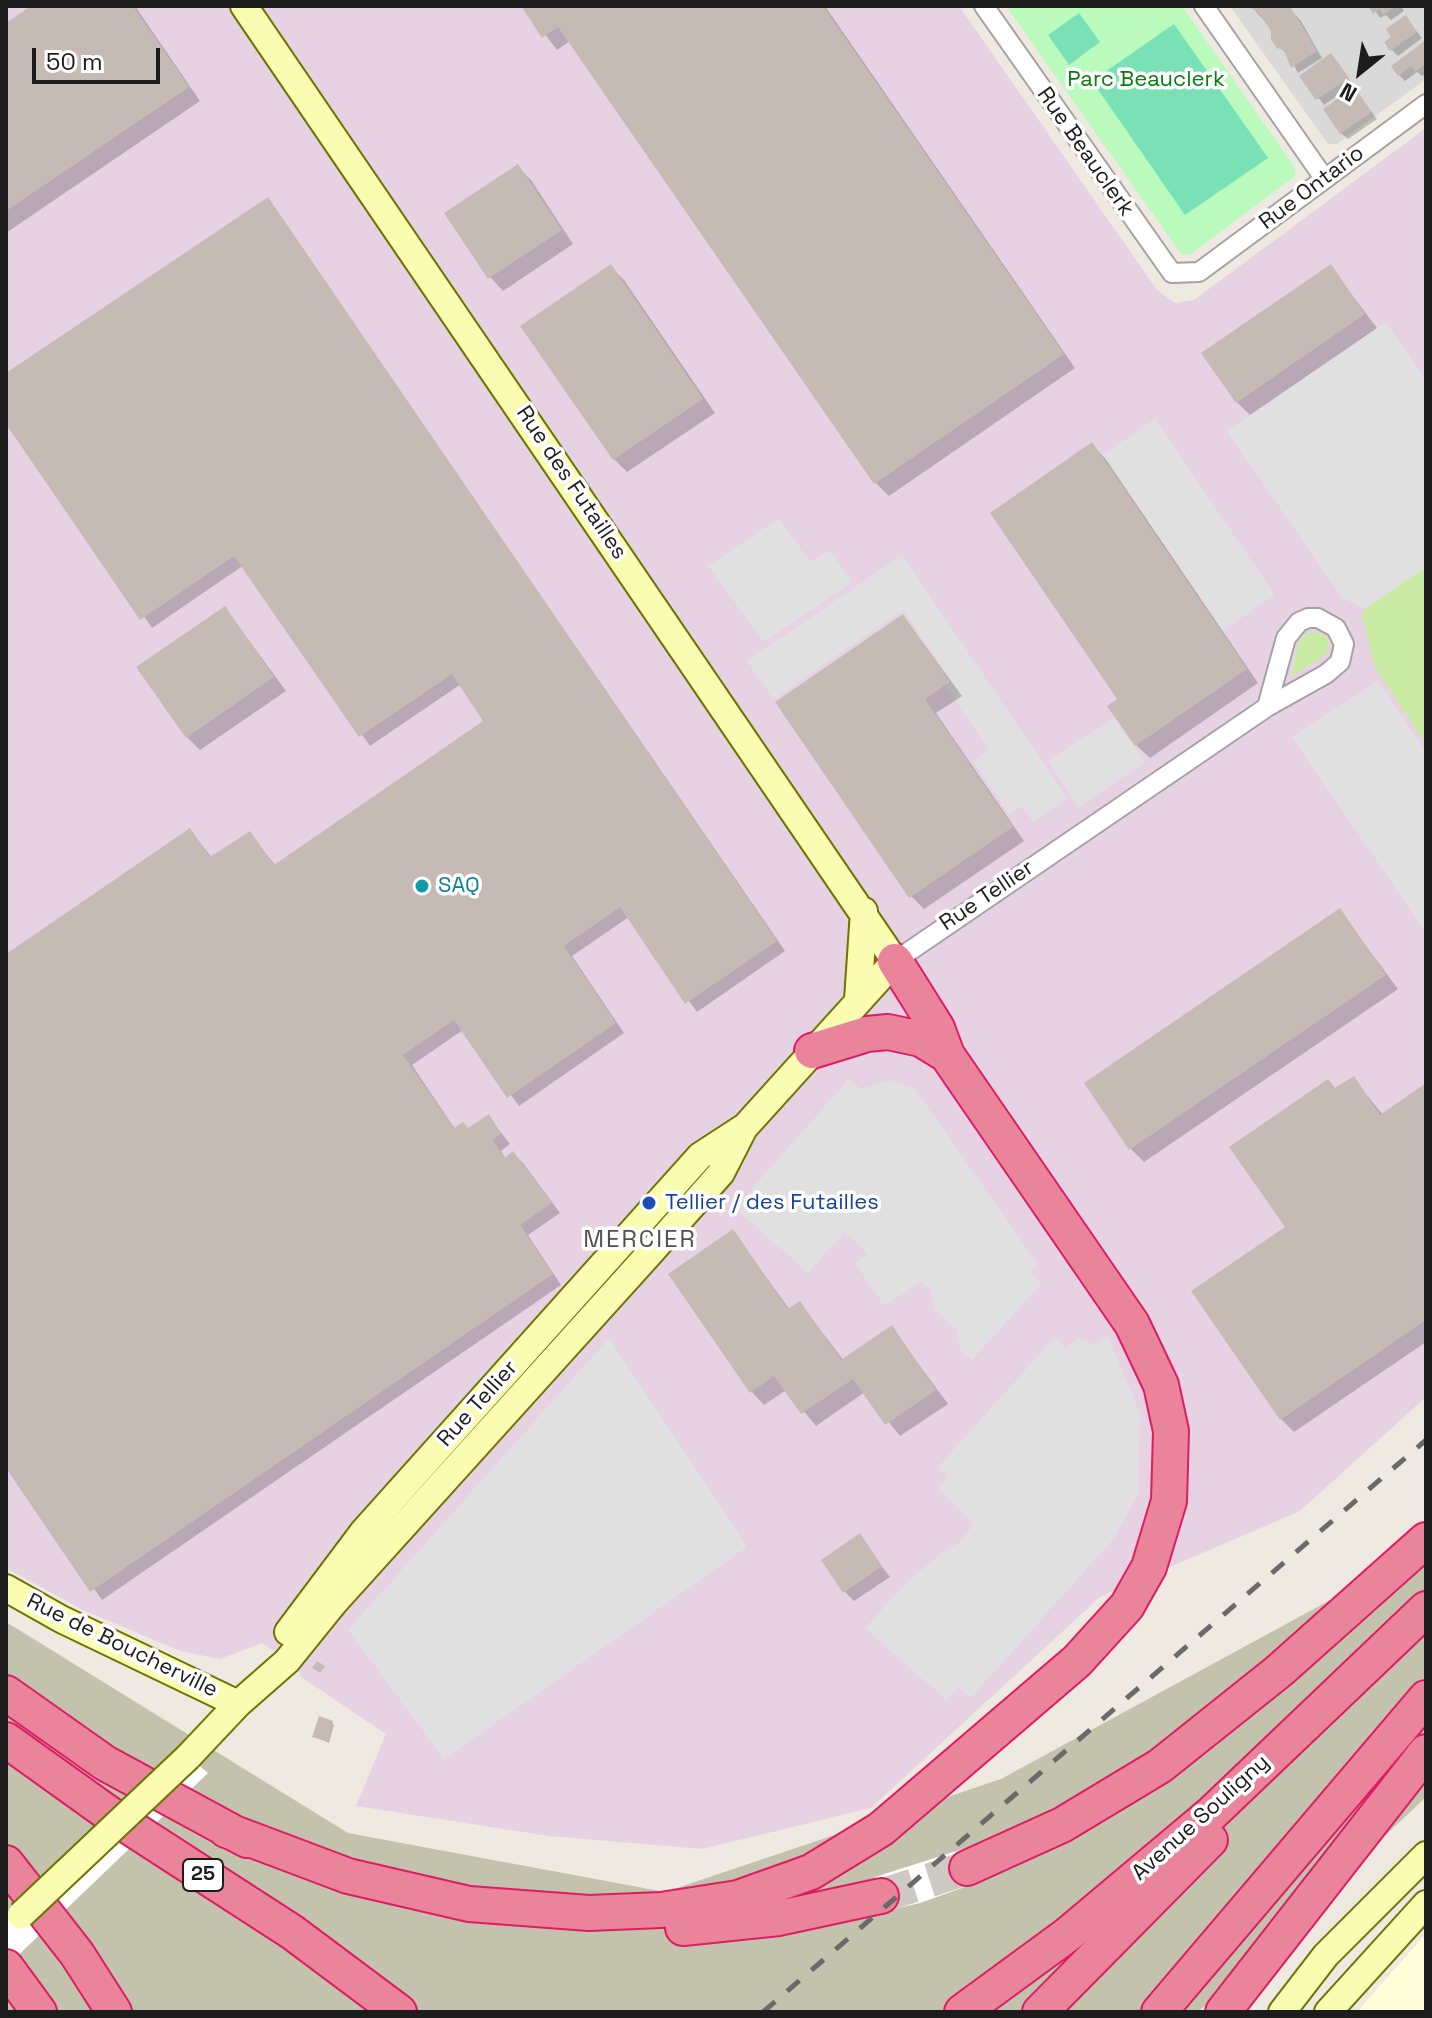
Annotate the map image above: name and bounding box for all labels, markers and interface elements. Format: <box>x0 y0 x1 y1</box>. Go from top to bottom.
scale bar <box>36 32 164 82</box>
north arrow <box>1320 32 1400 112</box>
text: 50 m <box>46 46 103 77</box>
park label: Parc Beauclerk <box>1067 67 1225 93</box>
text: N <box>1335 77 1361 109</box>
street label: Rue Beauclerk <box>1031 83 1139 221</box>
street label: Rue Ontario <box>1255 140 1369 236</box>
street label: Rue des Futailles <box>510 401 632 565</box>
street label: Rue Tellier <box>935 855 1039 937</box>
place label: SAQ <box>438 873 480 899</box>
marker: SAQ <box>413 877 431 895</box>
place label: Tellier / des Futailles <box>665 1190 879 1216</box>
marker: Tellier / des Futailles <box>640 1194 658 1212</box>
district label: MERCIER <box>583 1226 697 1254</box>
street label: Rue Tellier <box>432 1355 524 1453</box>
street label: Rue de Boucherville <box>22 1588 222 1704</box>
street label: Avenue Souligny <box>1127 1749 1275 1887</box>
road number: 25 <box>183 1859 223 1891</box>

